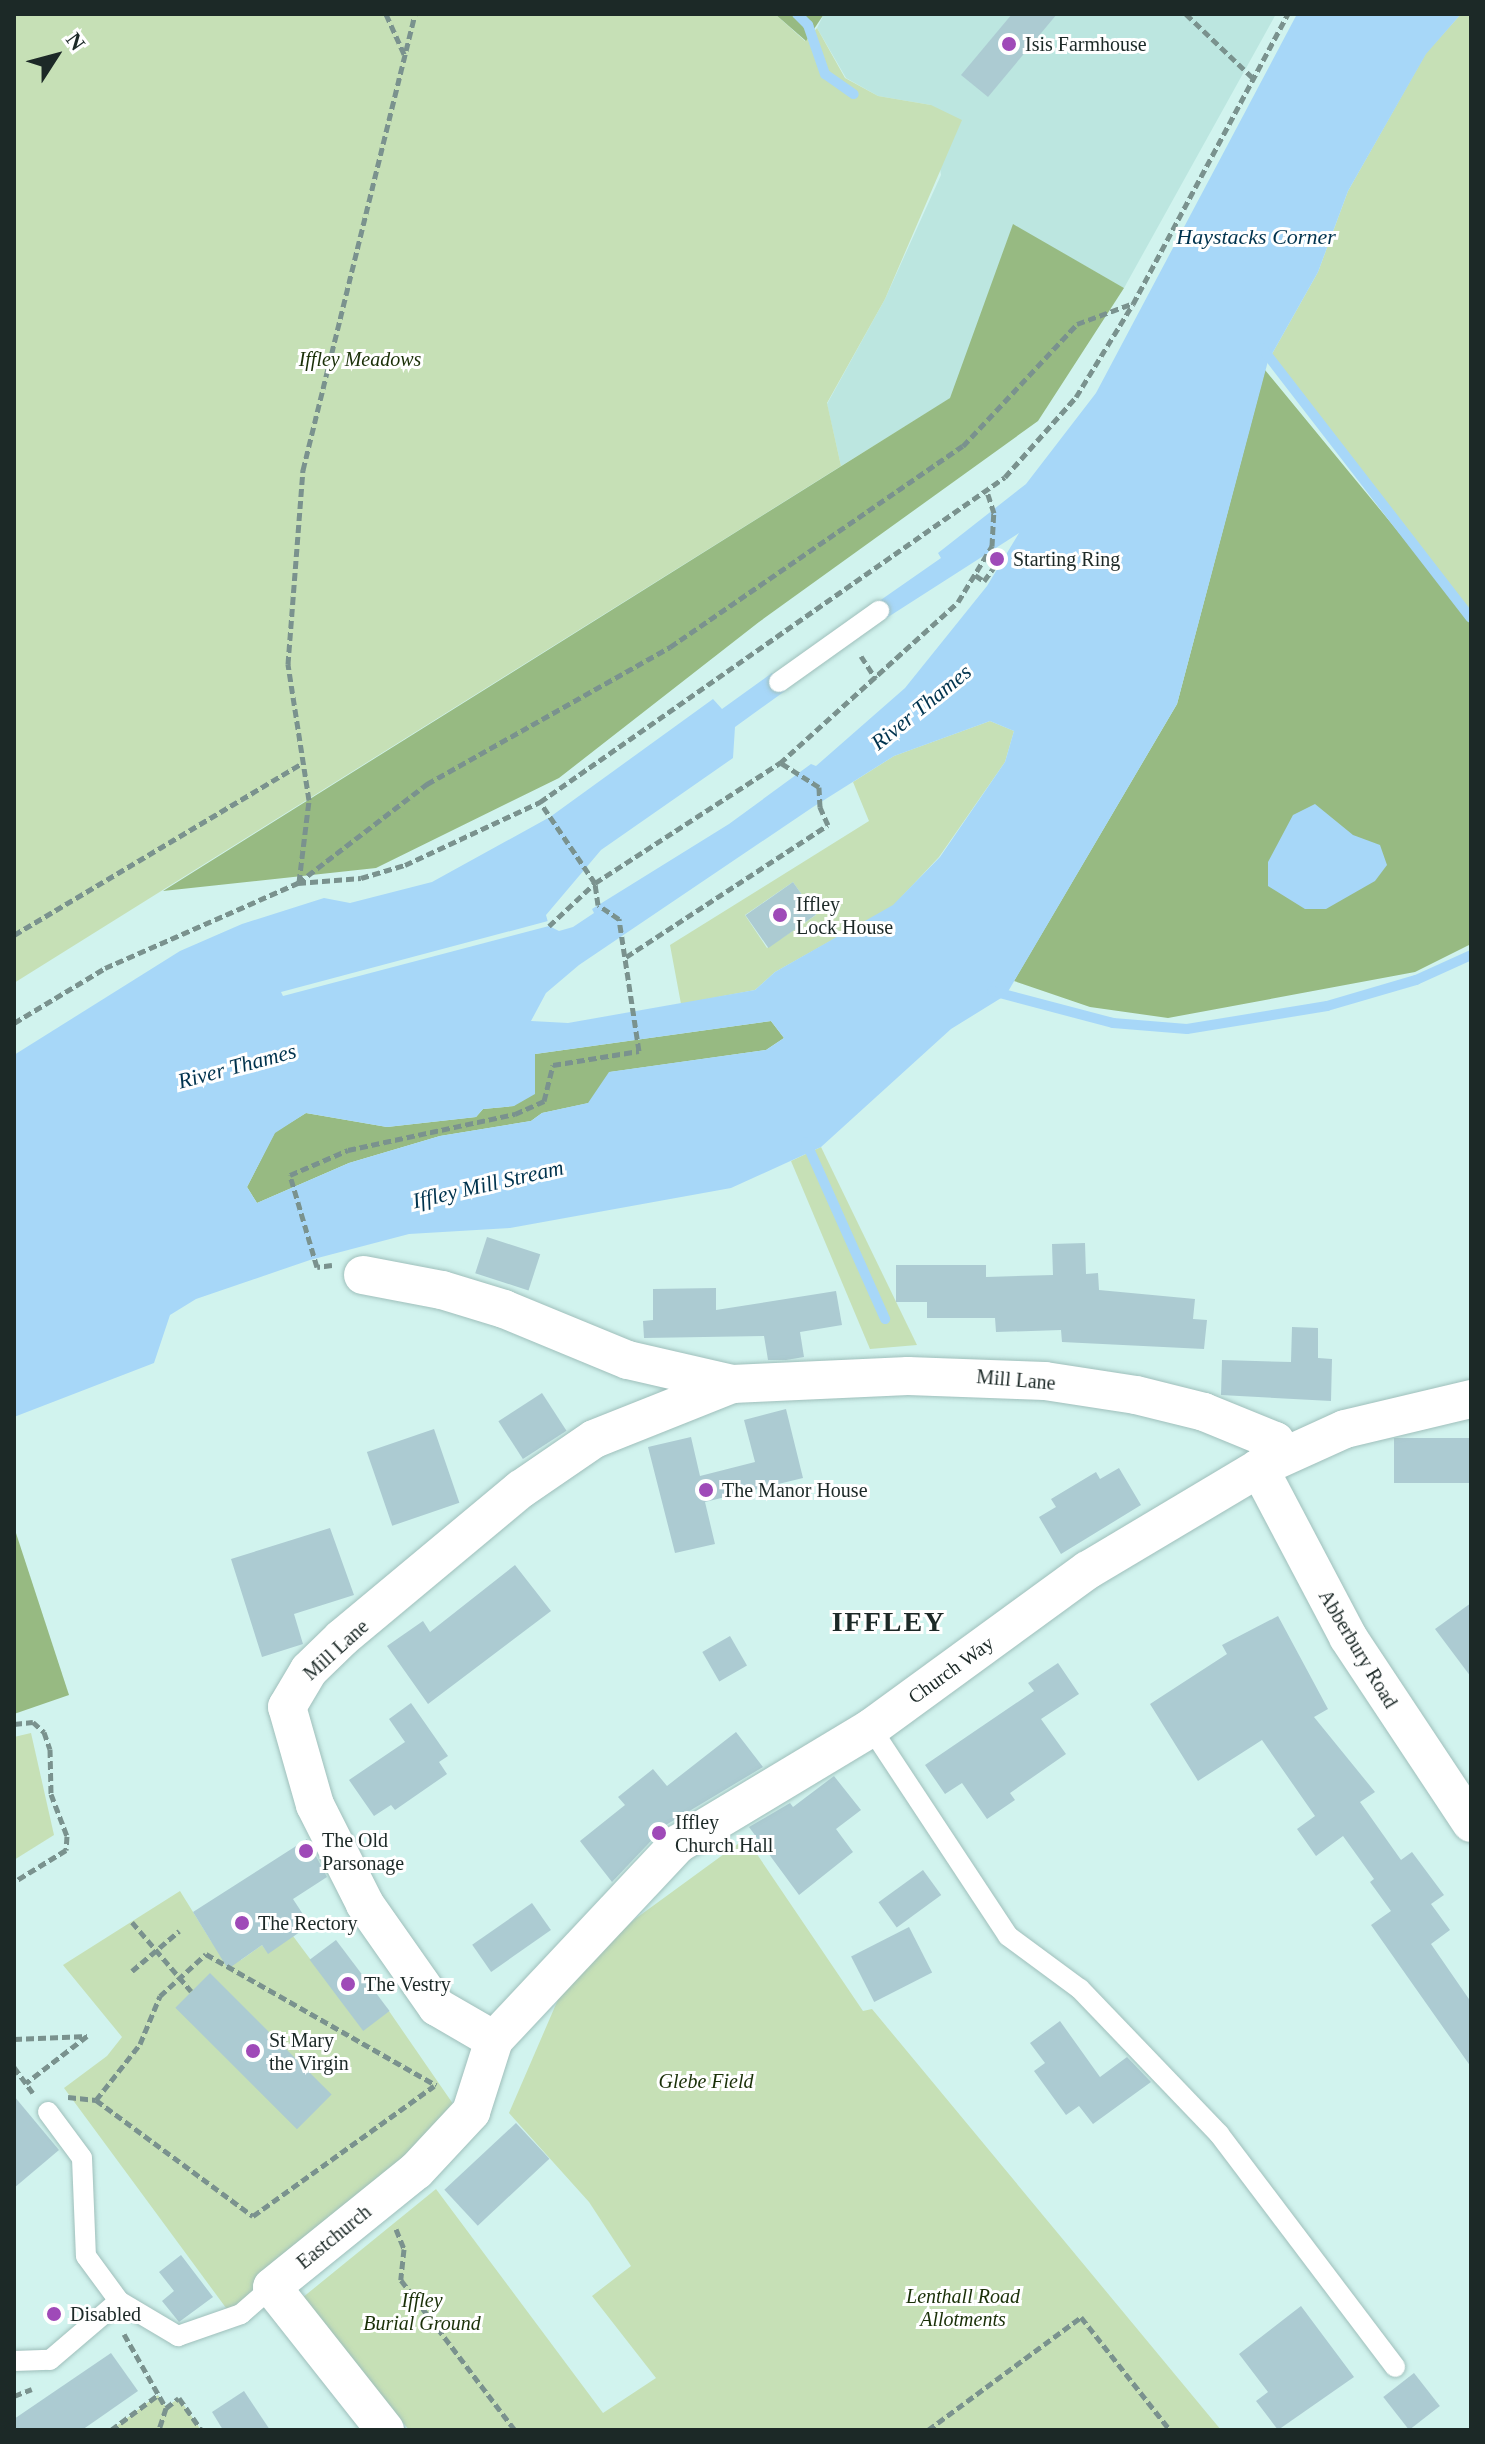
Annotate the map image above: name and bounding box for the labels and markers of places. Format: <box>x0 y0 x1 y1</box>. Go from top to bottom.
place label: Isis Farmhouse <box>1025 32 1147 56</box>
marker: Isis Farmhouse <box>1000 35 1018 53</box>
place label: Starting Ring <box>1013 547 1120 571</box>
marker: Starting Ring <box>988 550 1006 568</box>
place label: Iffley Lock House <box>796 892 893 939</box>
marker: Iffley Lock House <box>771 906 789 924</box>
place label: The Manor House <box>722 1478 868 1502</box>
marker: The Manor House <box>697 1481 715 1499</box>
place label: Iffley Church Hall <box>675 1810 773 1857</box>
marker: Iffley Church Hall <box>650 1824 668 1842</box>
place label: The Old Parsonage <box>322 1828 404 1875</box>
marker: The Old Parsonage <box>297 1842 315 1860</box>
place label: The Rectory <box>258 1911 357 1935</box>
marker: The Rectory <box>233 1914 251 1932</box>
place label: The Vestry <box>364 1972 451 1996</box>
marker: The Vestry <box>339 1975 357 1993</box>
place label: St Mary the Virgin <box>269 2028 349 2075</box>
marker: St Mary the Virgin <box>244 2042 262 2060</box>
place label: Disabled <box>70 2302 141 2326</box>
marker: Disabled <box>45 2305 63 2323</box>

